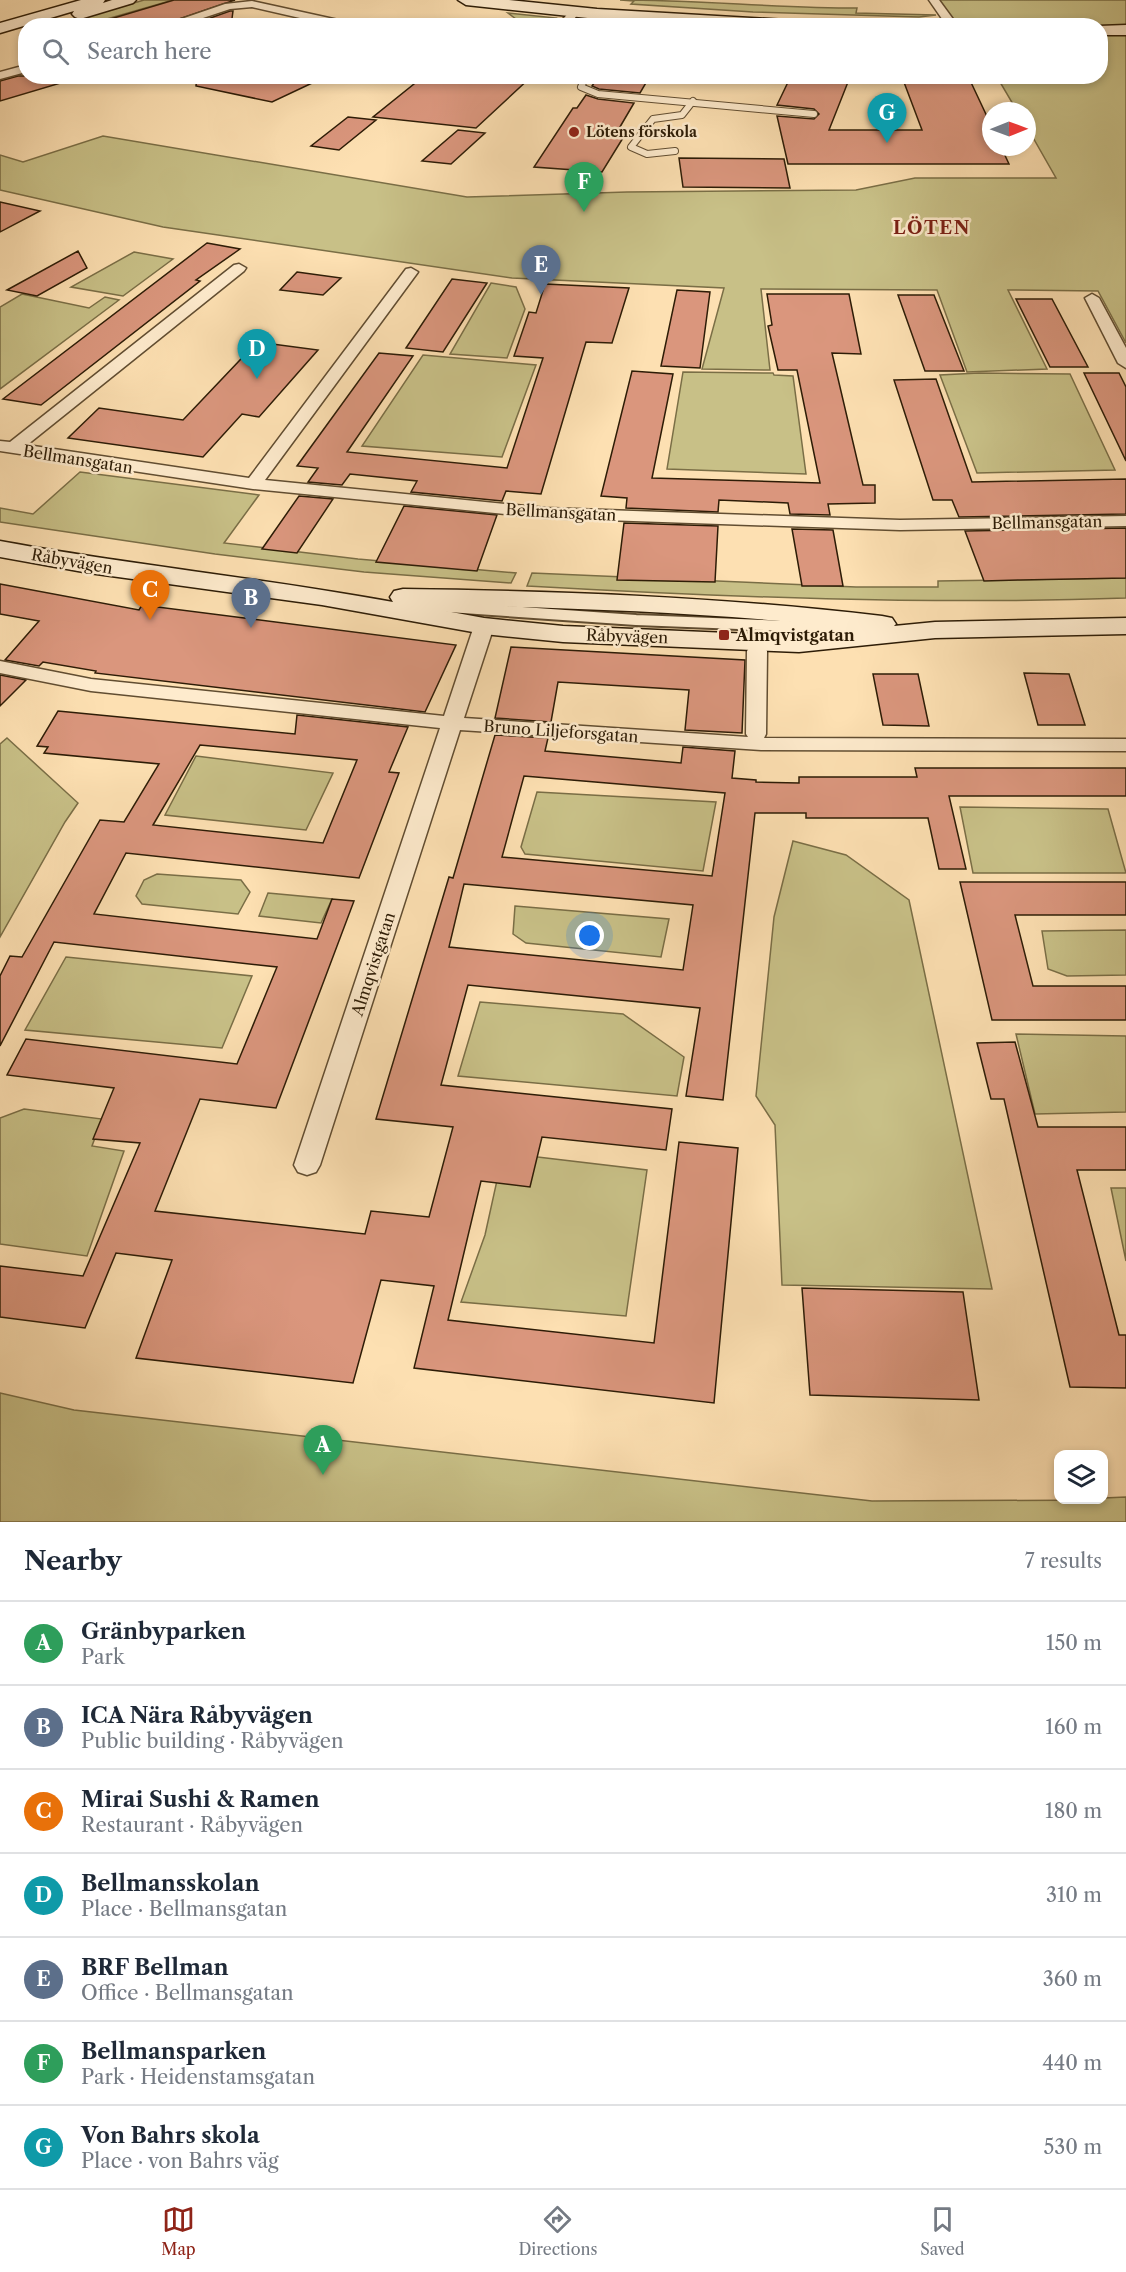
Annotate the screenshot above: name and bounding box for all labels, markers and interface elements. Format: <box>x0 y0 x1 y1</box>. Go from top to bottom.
search box <box>18 18 1108 84</box>
icon: search <box>39 35 72 68</box>
text: Search here <box>87 38 212 65</box>
pin: G <box>868 94 906 143</box>
north arrow <box>982 102 1036 156</box>
place label: Lötens förskola <box>586 123 698 141</box>
marker: Lötens förskola <box>567 125 581 139</box>
pin: F <box>564 162 604 212</box>
district label: LÖTEN <box>893 216 971 239</box>
pin: E <box>522 246 560 295</box>
pin: D <box>238 330 276 379</box>
street label: Bellmansgatan <box>22 440 134 478</box>
street label: Bellmansgatan <box>505 499 617 525</box>
street label: Bellmansgatan <box>991 511 1103 533</box>
street label: Råbyvägen <box>30 544 114 578</box>
pin: C <box>130 570 170 620</box>
pin: B <box>232 578 270 628</box>
street label: Råbyvägen <box>586 625 668 647</box>
place label: Almqvistgatan <box>735 625 855 645</box>
marker: Almqvistgatan <box>717 628 731 642</box>
street label: Bruno Liljeforsgatan <box>483 716 639 746</box>
street label: Almqvistgatan <box>346 909 399 1019</box>
your location <box>575 921 604 950</box>
pin: A <box>304 1426 342 1475</box>
map controls <box>1054 1450 1108 1504</box>
button: layers <box>1054 1450 1108 1504</box>
text: Nearby <box>24 1545 122 1577</box>
text: 7 results <box>1025 1549 1102 1573</box>
text: Gränbyparken <box>81 1618 246 1645</box>
text: A <box>36 1631 51 1655</box>
text: 150 m <box>1046 1631 1102 1655</box>
text: Park <box>81 1645 124 1669</box>
text: ICA Nära Råbyvägen <box>81 1702 313 1729</box>
text: B <box>36 1715 51 1739</box>
text: 160 m <box>1045 1715 1102 1739</box>
text: Public building · Råbyvägen <box>81 1729 343 1753</box>
text: Mirai Sushi & Ramen <box>81 1786 319 1813</box>
text: C <box>35 1799 52 1823</box>
text: 180 m <box>1045 1799 1102 1823</box>
text: Restaurant · Råbyvägen <box>81 1813 303 1837</box>
text: Bellmansskolan <box>81 1870 260 1897</box>
text: D <box>35 1883 52 1907</box>
text: 310 m <box>1046 1883 1102 1907</box>
text: Place · Bellmansgatan <box>81 1897 287 1921</box>
text: BRF Bellman <box>81 1954 229 1981</box>
text: E <box>36 1967 51 1991</box>
text: 360 m <box>1043 1967 1102 1991</box>
text: Office · Bellmansgatan <box>81 1981 293 2005</box>
text: Bellmansparken <box>81 2038 266 2065</box>
text: F <box>37 2051 50 2075</box>
text: 440 m <box>1042 2051 1102 2075</box>
text: Park · Heidenstamsgatan <box>81 2065 315 2089</box>
text: Von Bahrs skola <box>81 2122 260 2149</box>
text: G <box>35 2135 52 2159</box>
text: 530 m <box>1044 2135 1102 2159</box>
text: Place · von Bahrs väg <box>81 2149 279 2173</box>
tab: Map <box>161 2203 196 2259</box>
tab: Directions <box>518 2203 597 2259</box>
tab: Saved <box>920 2203 965 2259</box>

